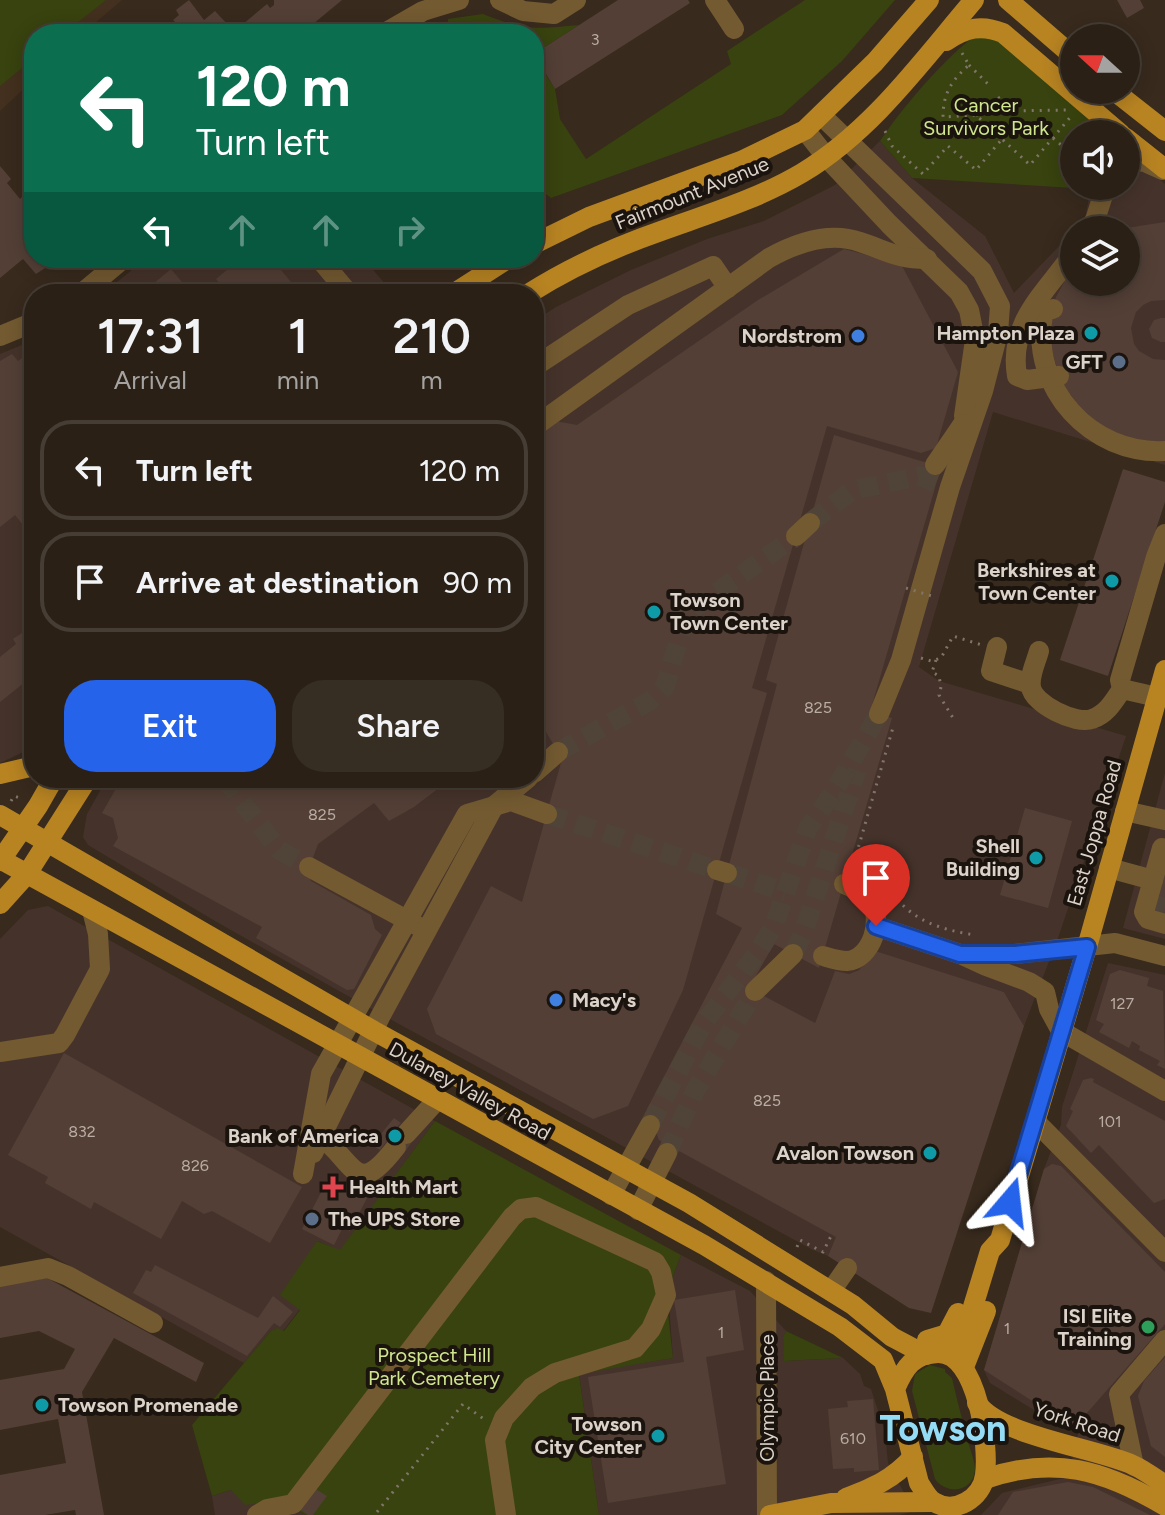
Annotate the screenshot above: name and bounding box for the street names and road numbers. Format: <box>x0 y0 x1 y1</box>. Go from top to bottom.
street label: Fairmount Avenue <box>612 151 772 235</box>
street label: East Joppa Road <box>1062 757 1126 909</box>
street label: Dulaney Valley Road <box>385 1037 555 1145</box>
street label: Olympic Place <box>755 1334 779 1462</box>
street label: York Road <box>1031 1397 1123 1447</box>

